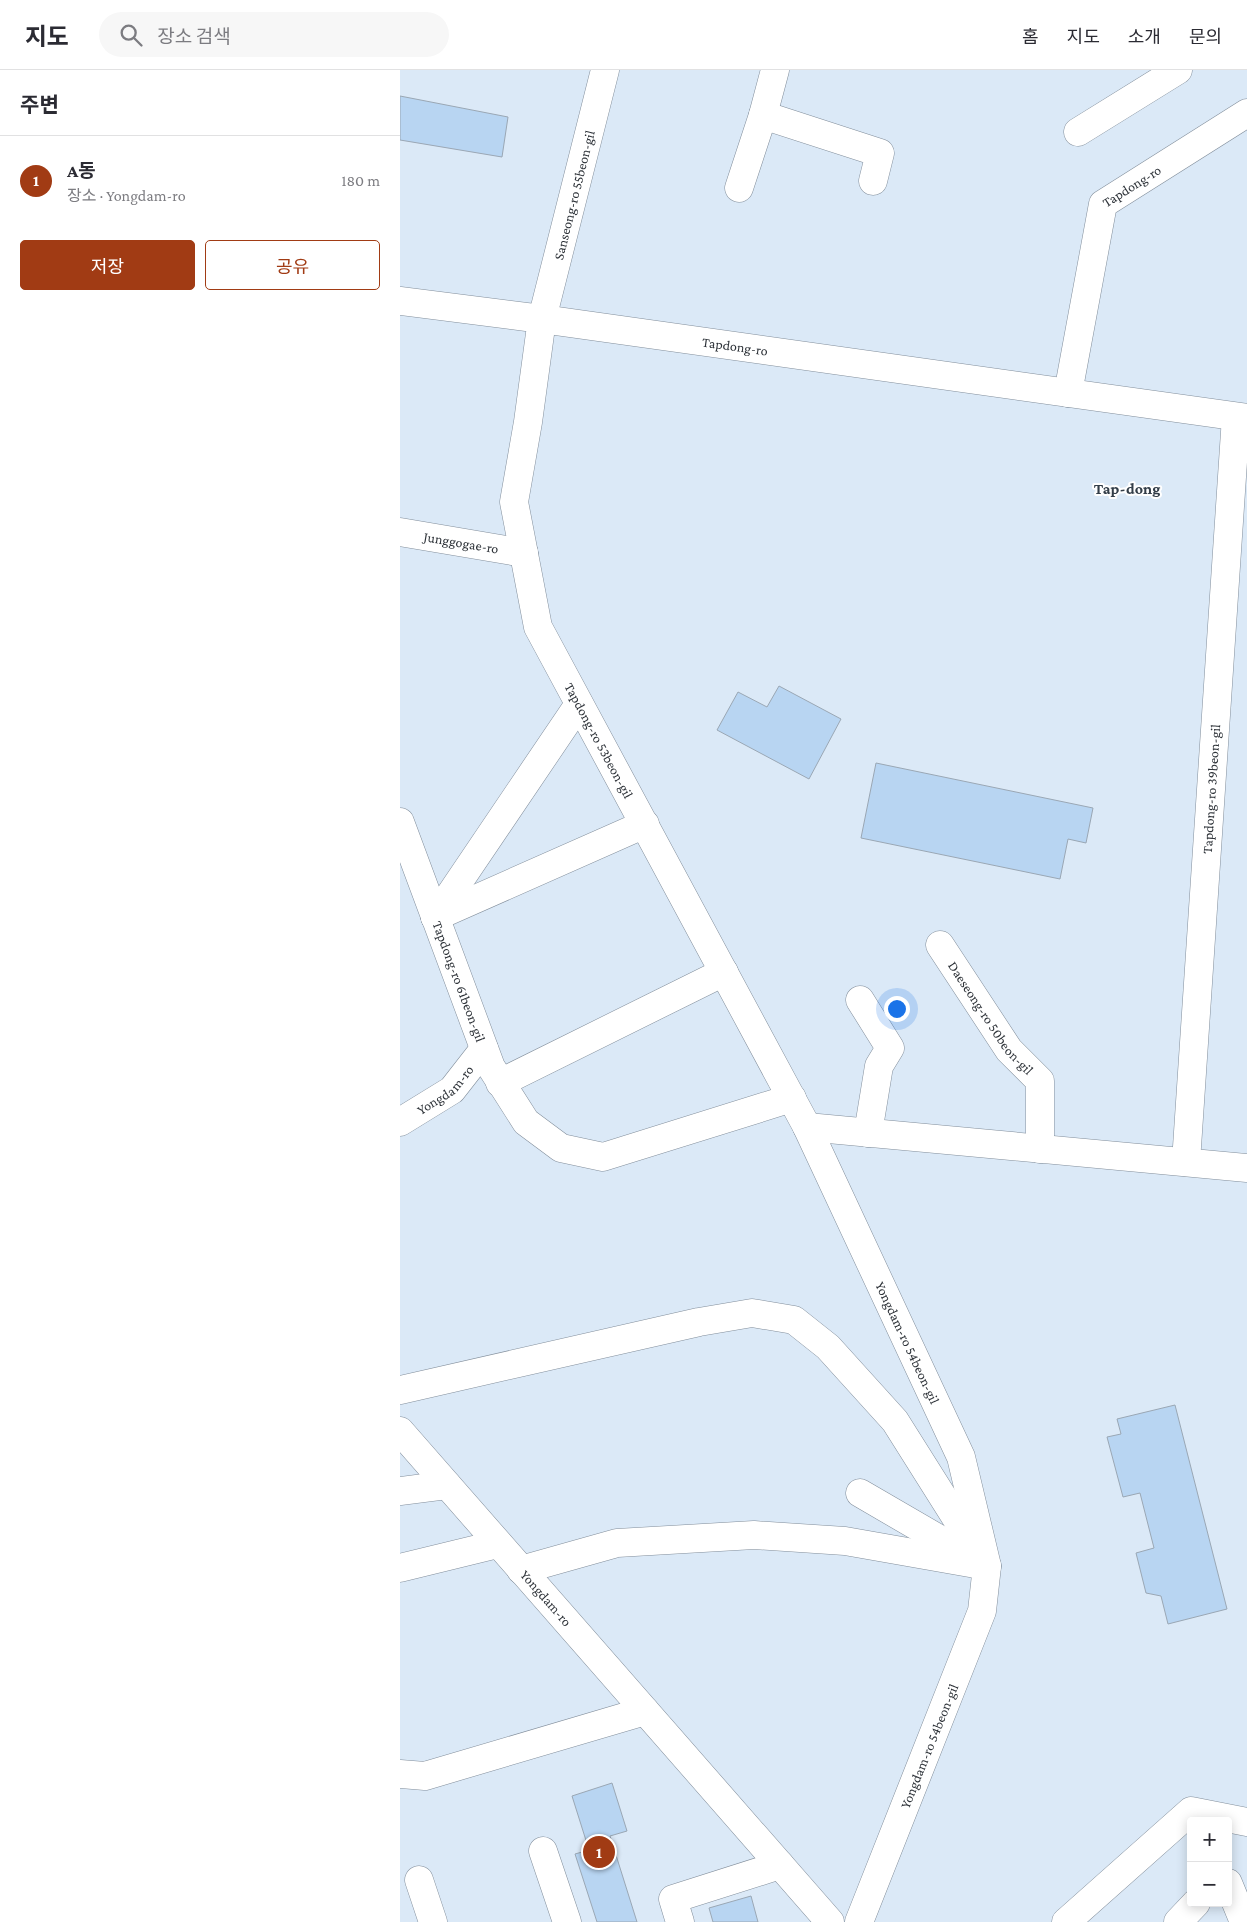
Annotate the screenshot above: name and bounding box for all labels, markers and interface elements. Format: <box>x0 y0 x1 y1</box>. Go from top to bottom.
search box <box>99 12 449 57</box>
icon: search <box>117 21 145 49</box>
text: 지도 <box>25 23 69 50</box>
text: 장소 검색 <box>157 26 231 47</box>
text: 홈 <box>1022 27 1039 47</box>
text: 지도 <box>1067 27 1100 47</box>
text: 소개 <box>1128 27 1161 47</box>
text: 문의 <box>1189 27 1222 47</box>
text: 주변 <box>20 93 59 117</box>
street label: Sanseong-ro 55beon-gil <box>550 128 598 261</box>
text: A동 <box>67 160 96 181</box>
street label: Tapdong-ro <box>1099 161 1164 210</box>
text: 1 <box>33 172 39 189</box>
text: 180 m <box>341 172 380 189</box>
text: 장소 · Yongdam-ro <box>67 187 186 204</box>
button: 저장 <box>20 240 195 290</box>
button: 공유 <box>205 240 380 290</box>
street label: Tapdong-ro <box>701 334 769 359</box>
district label: Tap-dong <box>1094 480 1160 497</box>
street label: Junggogae-ro <box>420 528 500 557</box>
street label: Tapdong-ro 53beon-gil <box>561 680 637 801</box>
street label: Tapdong-ro 39beon-gil <box>1199 723 1223 854</box>
street label: Tapdong-ro 61beon-gil <box>429 919 489 1044</box>
street label: Daeseong-ro 50beon-gil <box>945 958 1037 1078</box>
your location <box>884 996 910 1022</box>
street label: Yongdam-ro <box>414 1062 477 1118</box>
street label: Yongdam-ro 54beon-gil <box>872 1279 943 1407</box>
street label: Yongdam-ro <box>517 1567 575 1629</box>
street label: Yongdam-ro 54beon-gil <box>897 1681 961 1811</box>
map controls <box>1187 1817 1232 1907</box>
button: + <box>1187 1817 1232 1862</box>
pin: 1 <box>583 1833 615 1871</box>
button: − <box>1187 1862 1232 1907</box>

